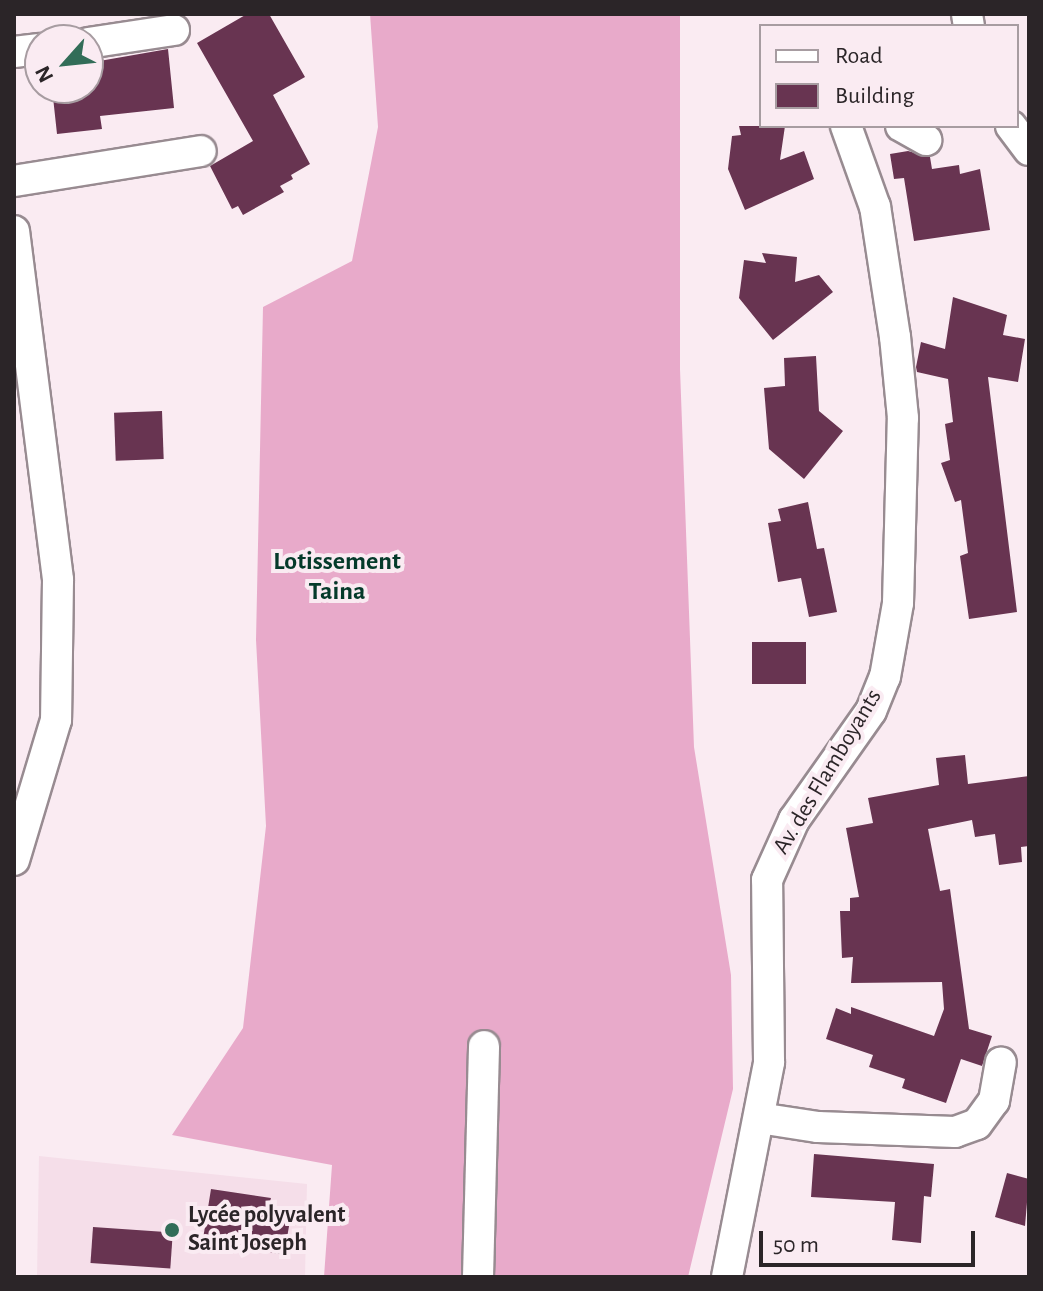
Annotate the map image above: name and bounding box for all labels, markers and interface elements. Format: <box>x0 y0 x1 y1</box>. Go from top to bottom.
north arrow <box>24 24 104 104</box>
legend <box>759 24 1019 128</box>
text: Road <box>835 44 883 68</box>
text: N <box>31 62 58 86</box>
text: Building <box>835 84 914 108</box>
district label: Lotissement Taina <box>273 546 401 608</box>
street label: Av. des Flamboyants <box>767 684 889 860</box>
place label: Lycée polyvalent Saint Joseph <box>188 1202 345 1258</box>
scale bar <box>763 1215 979 1265</box>
marker: Lycée polyvalent Saint Joseph <box>163 1221 181 1239</box>
text: 50 m <box>773 1233 819 1257</box>

